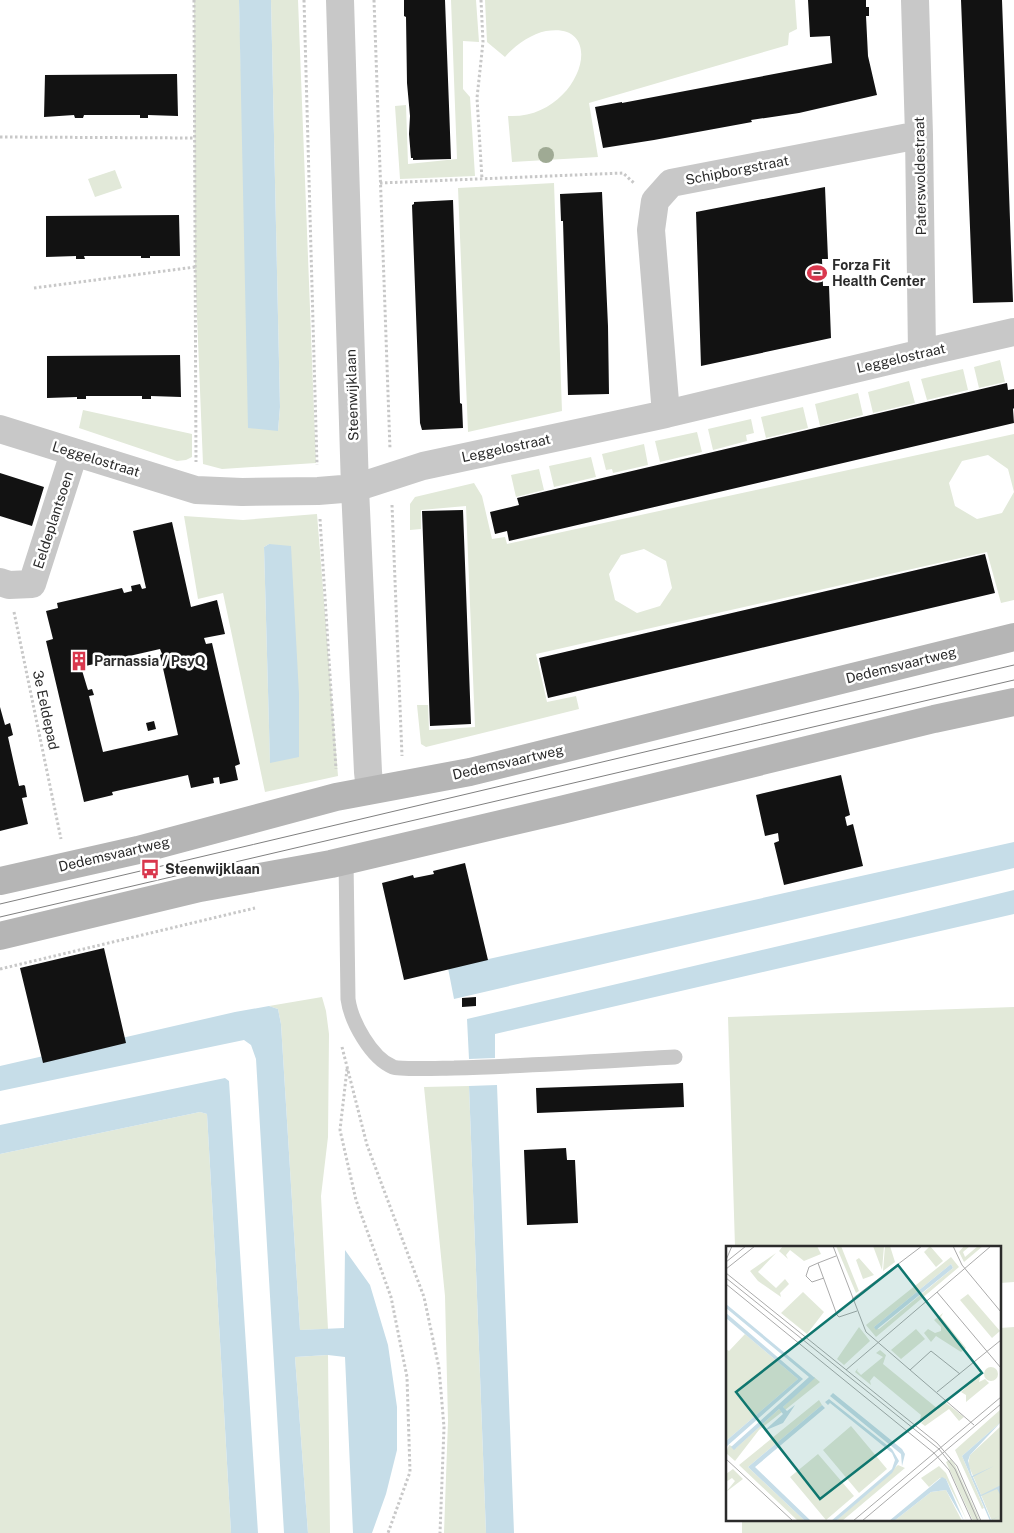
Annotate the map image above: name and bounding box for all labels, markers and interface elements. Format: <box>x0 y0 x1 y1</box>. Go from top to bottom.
street label: Paterswoldestraat <box>911 116 929 236</box>
street label: Schipborgstraat <box>684 152 790 188</box>
place label: Forza Fit Health Center <box>832 257 926 289</box>
sports icon: Forza Fit Health Center <box>806 262 828 284</box>
street label: Leggelostraat <box>855 340 947 376</box>
street label: Steenwijklaan <box>342 349 362 441</box>
street label: Leggelostraat <box>460 431 552 465</box>
street label: Leggelostraat <box>50 438 142 480</box>
street label: Eeldeplantsoen <box>30 469 76 571</box>
street label: Dedemsvaartweg <box>844 643 958 686</box>
building icon: Parnassia / PsyQ <box>68 650 90 672</box>
place label: Parnassia / PsyQ <box>94 653 206 669</box>
street label: 3e Eeldepad <box>30 669 62 751</box>
street label: Dedemsvaartweg <box>451 741 565 783</box>
street label: Dedemsvaartweg <box>57 833 171 875</box>
bus stop icon: Steenwijklaan <box>139 858 161 880</box>
place label: Steenwijklaan <box>165 861 260 877</box>
inset map <box>726 1246 1002 1520</box>

